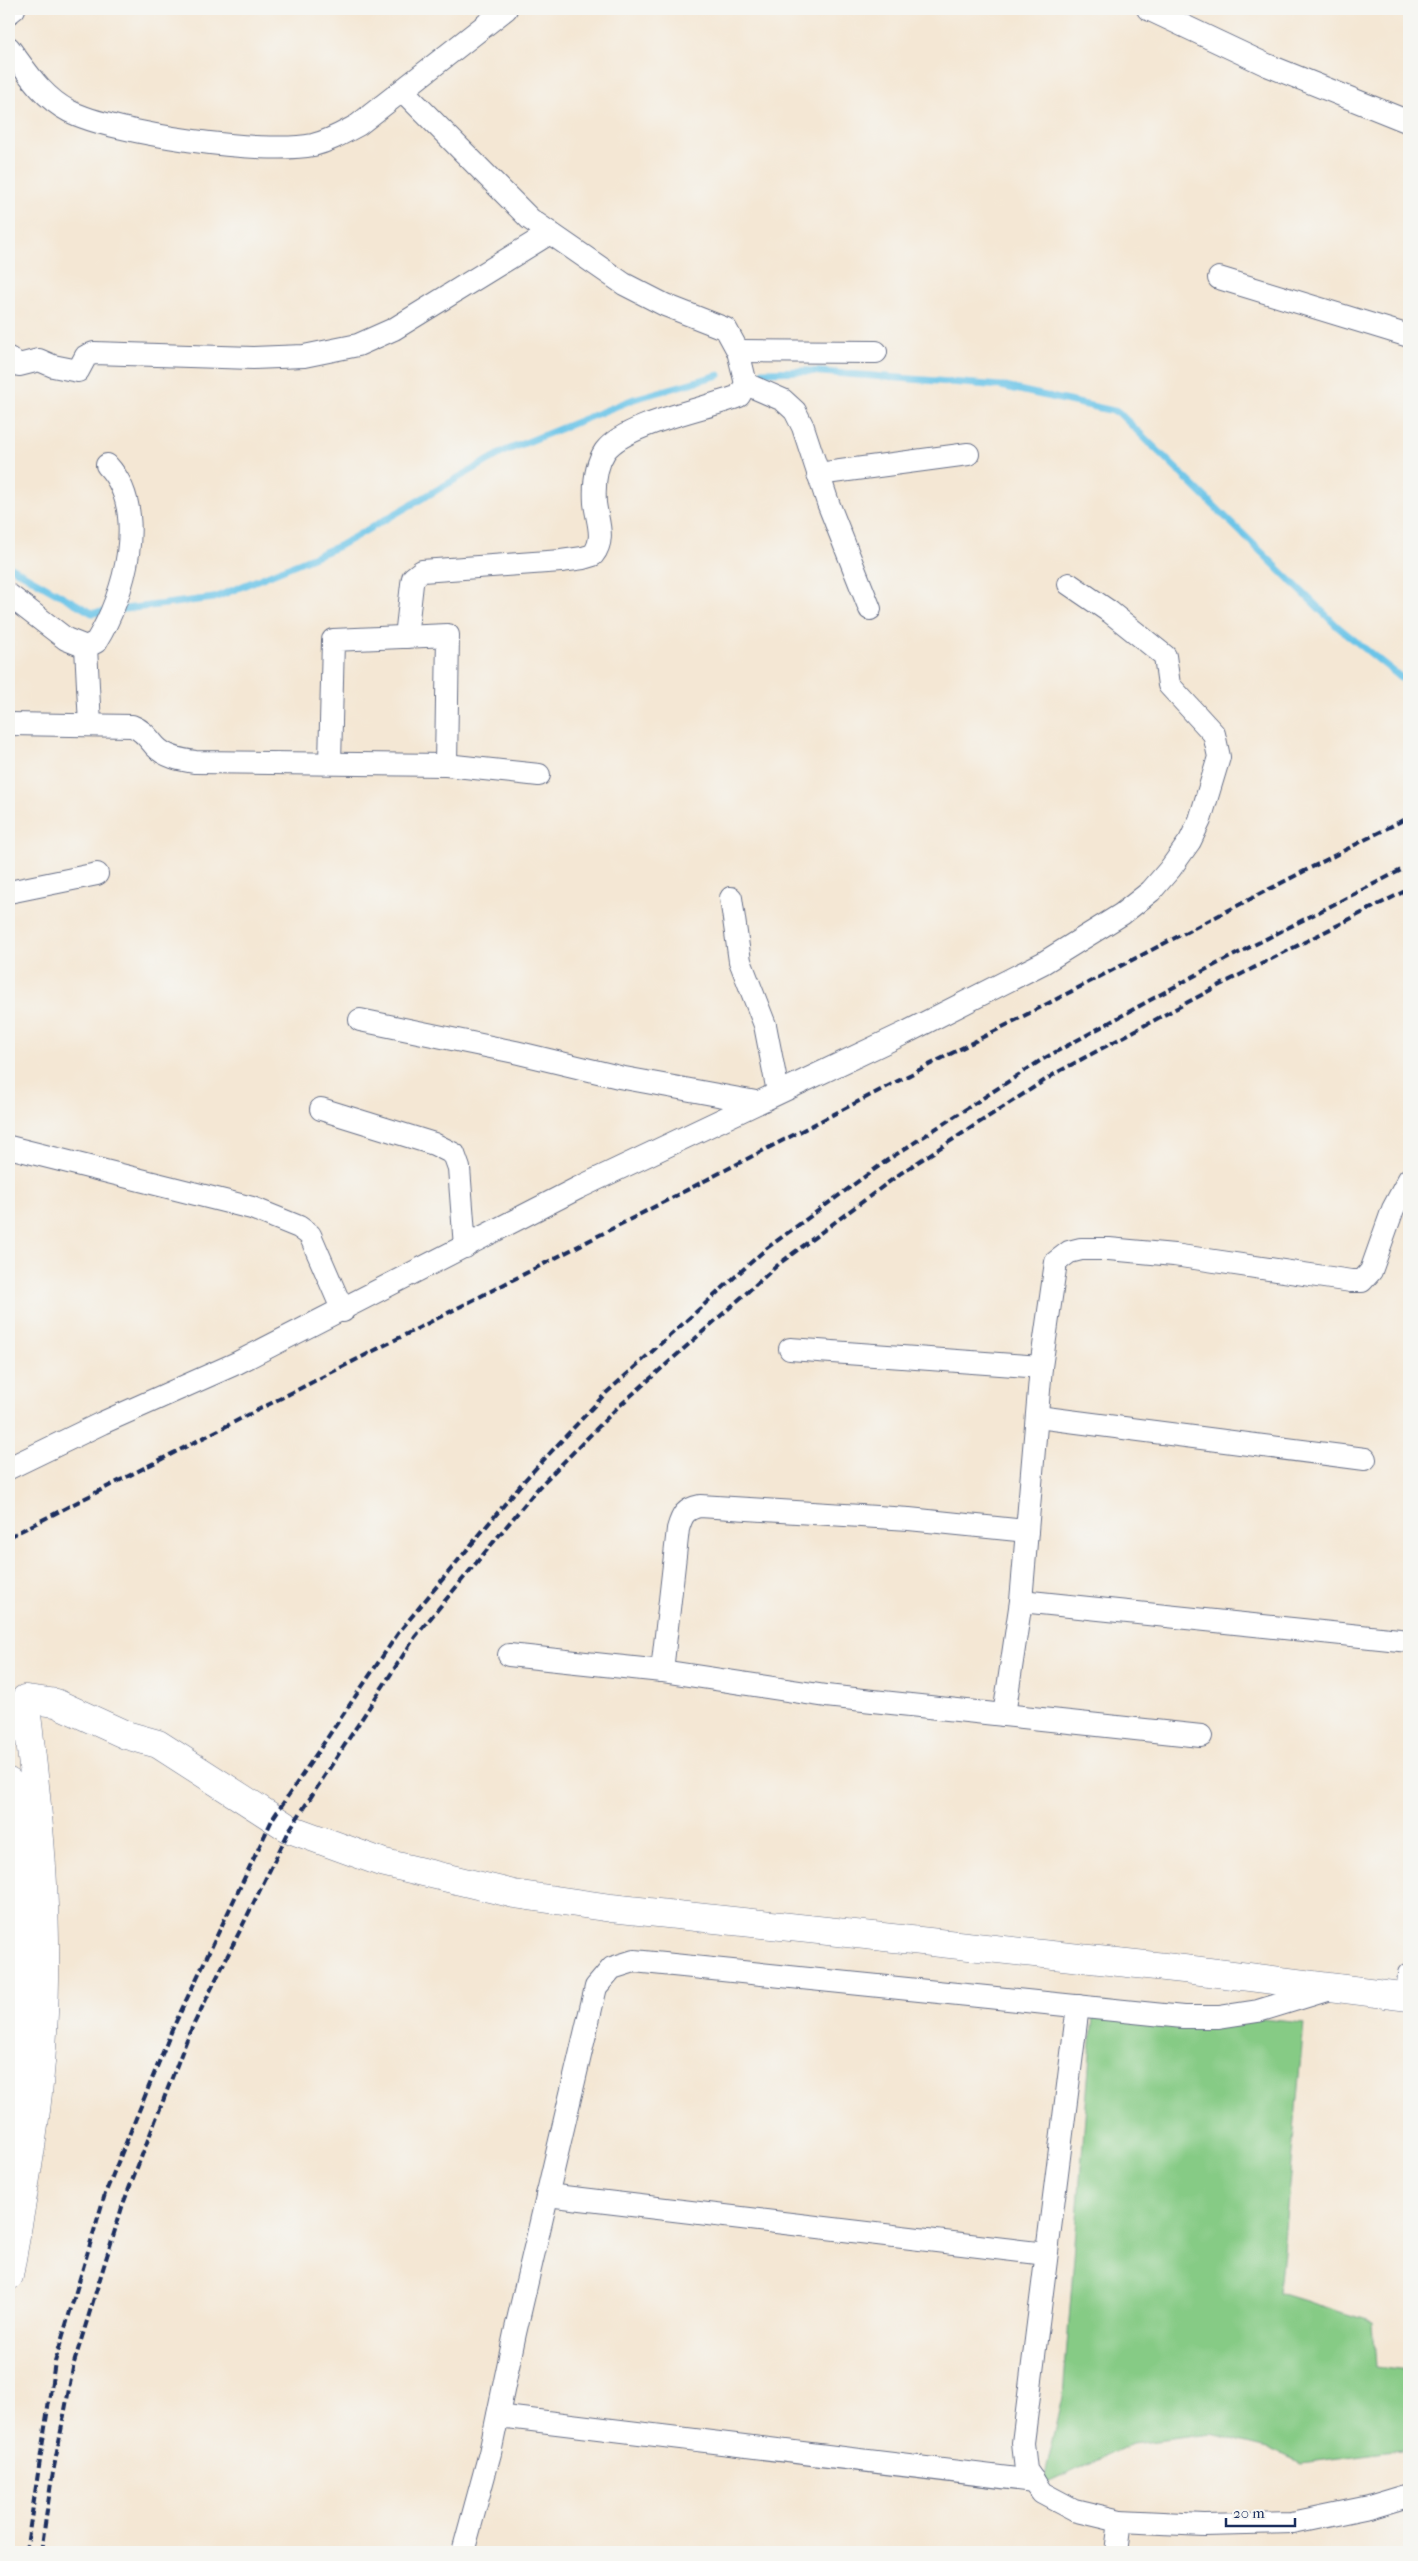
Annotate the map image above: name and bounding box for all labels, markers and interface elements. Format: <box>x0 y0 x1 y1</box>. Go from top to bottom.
scale bar <box>1226 2496 1294 2528</box>
text: 20 m <box>1233 2504 1265 2522</box>

